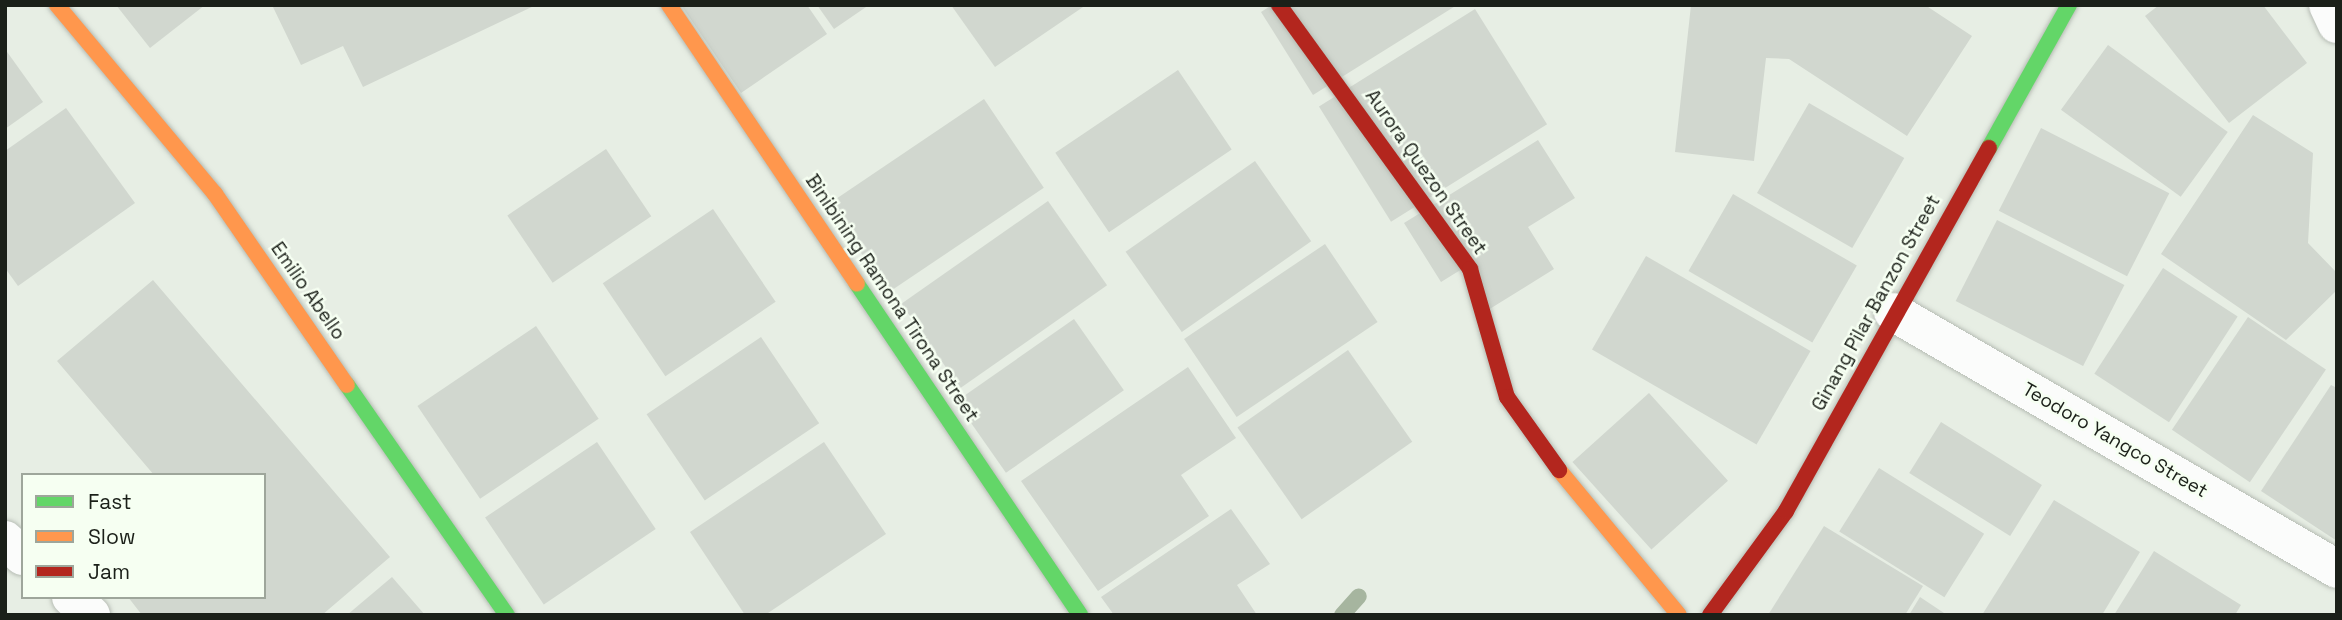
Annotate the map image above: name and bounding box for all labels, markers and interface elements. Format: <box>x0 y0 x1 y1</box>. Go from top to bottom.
street label: Aurora Quezon Street <box>1360 85 1492 259</box>
street label: Binibining Ramona Tirona Street <box>800 170 984 426</box>
street label: Ginang Pilar Banzon Street <box>1807 191 1945 415</box>
street label: Emilio Abello <box>266 238 350 344</box>
street label: Teodoro Yangco Street <box>2018 377 2212 503</box>
legend <box>21 473 266 599</box>
text: Fast <box>88 488 132 515</box>
text: Slow <box>88 523 136 550</box>
text: Jam <box>88 558 130 585</box>

